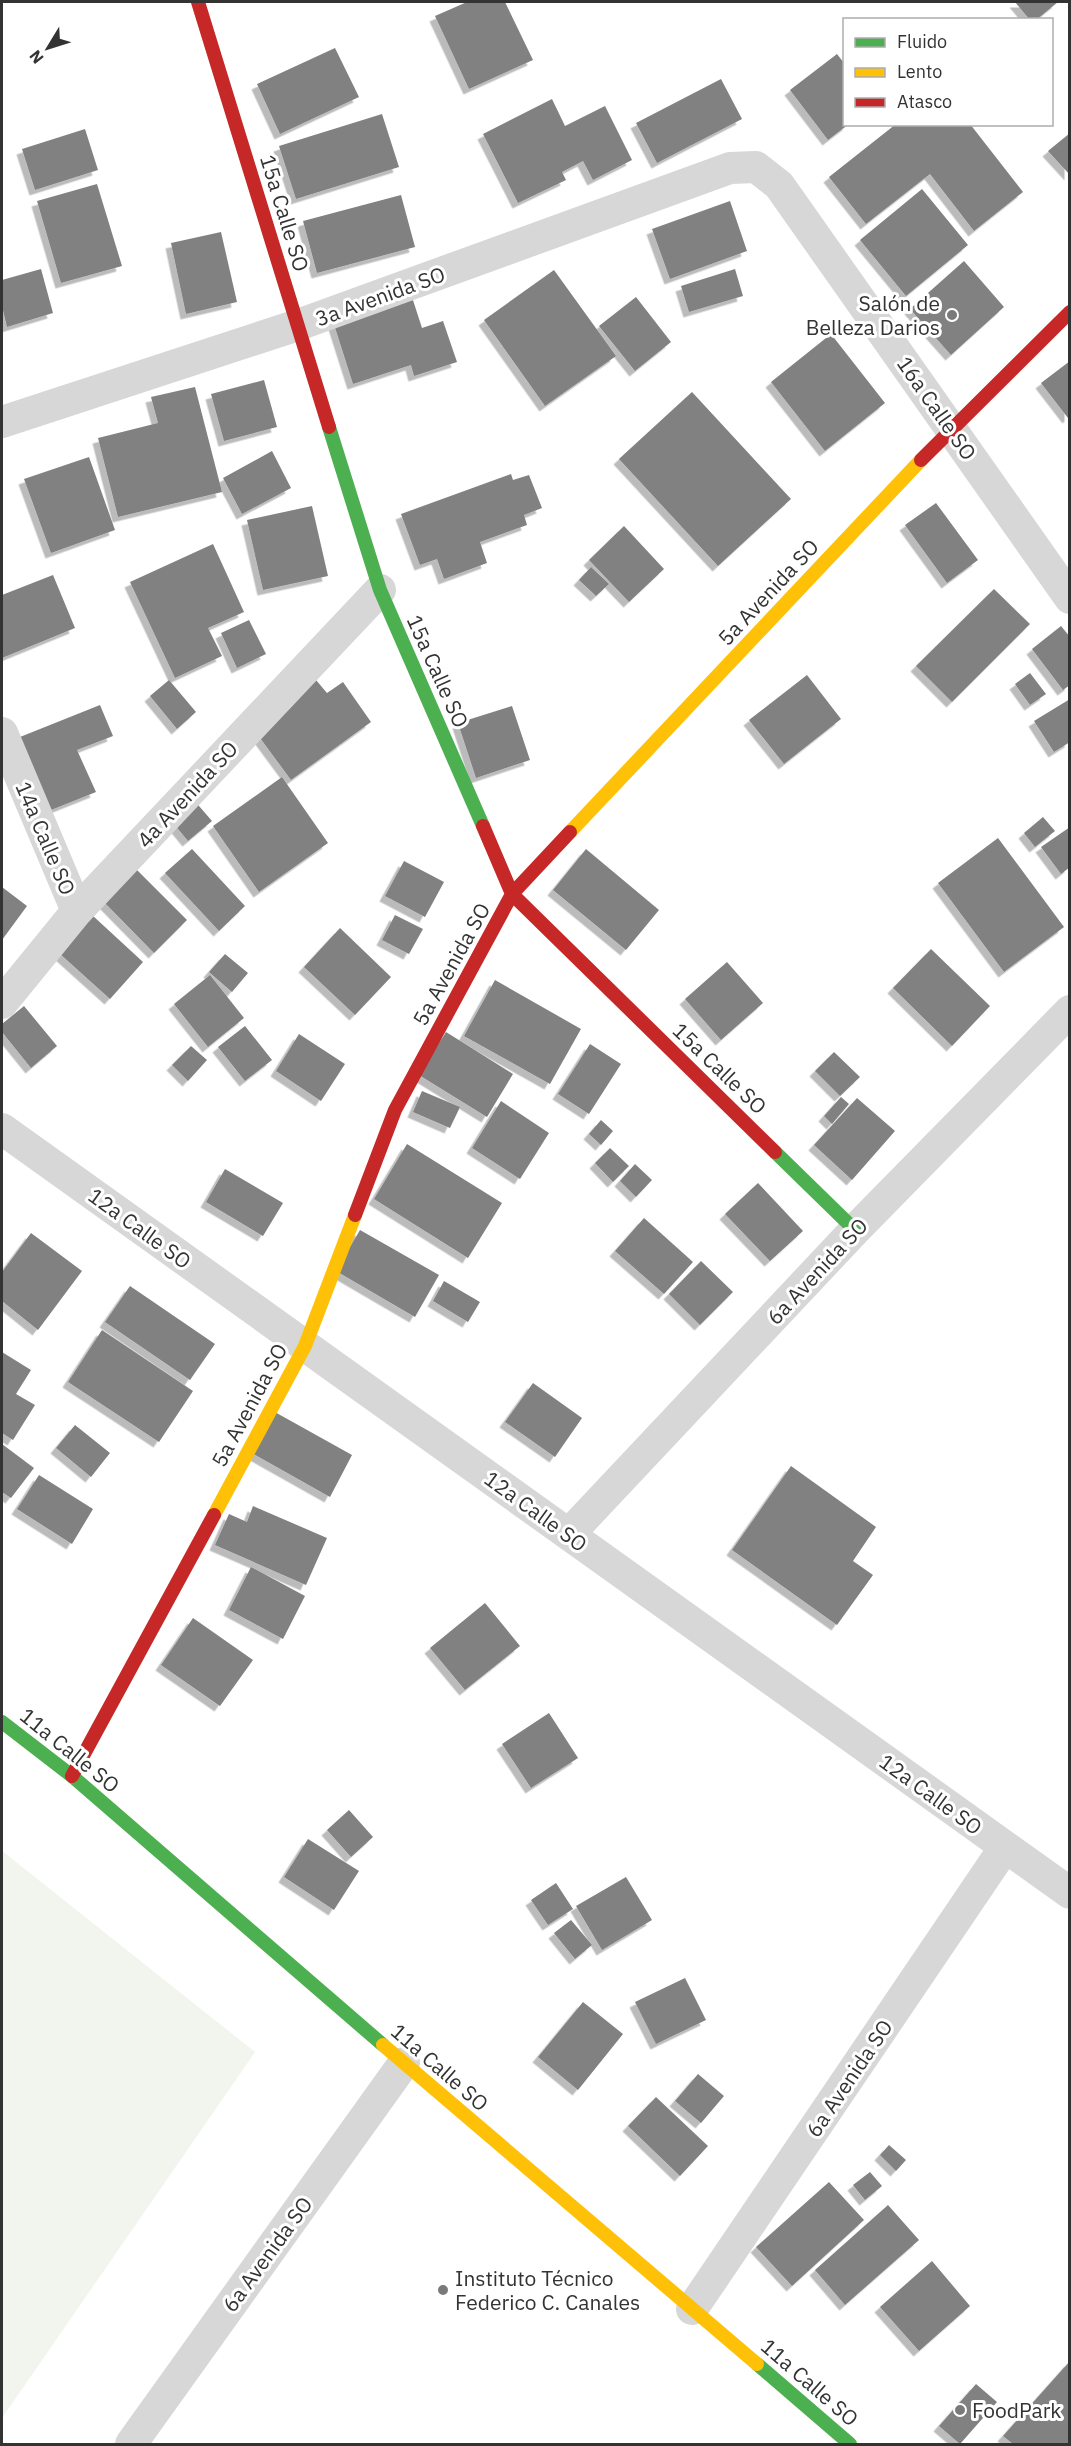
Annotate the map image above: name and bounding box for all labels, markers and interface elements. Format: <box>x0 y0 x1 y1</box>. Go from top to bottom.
north arrow <box>18 18 78 78</box>
legend <box>843 18 1053 126</box>
text: Fluido <box>897 30 947 53</box>
text: N <box>25 47 48 68</box>
text: Lento <box>897 60 942 83</box>
text: Atasco <box>897 90 952 113</box>
street label: 15a Calle SO <box>254 151 316 275</box>
street label: 3a Avenida SO <box>311 260 449 332</box>
place label: Salón de Belleza Darios <box>806 289 940 341</box>
marker: Salón de Belleza Darios <box>945 308 959 322</box>
street label: 16a Calle SO <box>891 351 983 465</box>
street label: 5a Avenida SO <box>711 533 825 651</box>
street label: 15a Calle SO <box>401 610 475 732</box>
street label: 4a Avenida SO <box>130 735 244 853</box>
street label: 14a Calle SO <box>10 777 82 899</box>
street label: 5a Avenida SO <box>406 898 496 1030</box>
street label: 15a Calle SO <box>667 1016 773 1120</box>
street label: 12a Calle SO <box>83 1181 197 1275</box>
street label: 6a Avenida SO <box>760 1212 874 1330</box>
street label: 5a Avenida SO <box>205 1338 293 1472</box>
street label: 12a Calle SO <box>479 1464 593 1558</box>
street label: 11a Calle SO <box>14 1701 126 1799</box>
street label: 12a Calle SO <box>874 1747 988 1841</box>
street label: 6a Avenida SO <box>799 2014 899 2142</box>
street label: 11a Calle SO <box>385 2017 495 2117</box>
street label: 6a Avenida SO <box>216 2191 318 2317</box>
place label: Instituto Técnico Federico C. Canales <box>455 2264 640 2316</box>
marker: Instituto Técnico Federico C. Canales <box>436 2283 450 2297</box>
street label: 11a Calle SO <box>755 2332 865 2432</box>
place label: FoodPark <box>972 2396 1061 2424</box>
marker: FoodPark <box>953 2403 967 2417</box>

